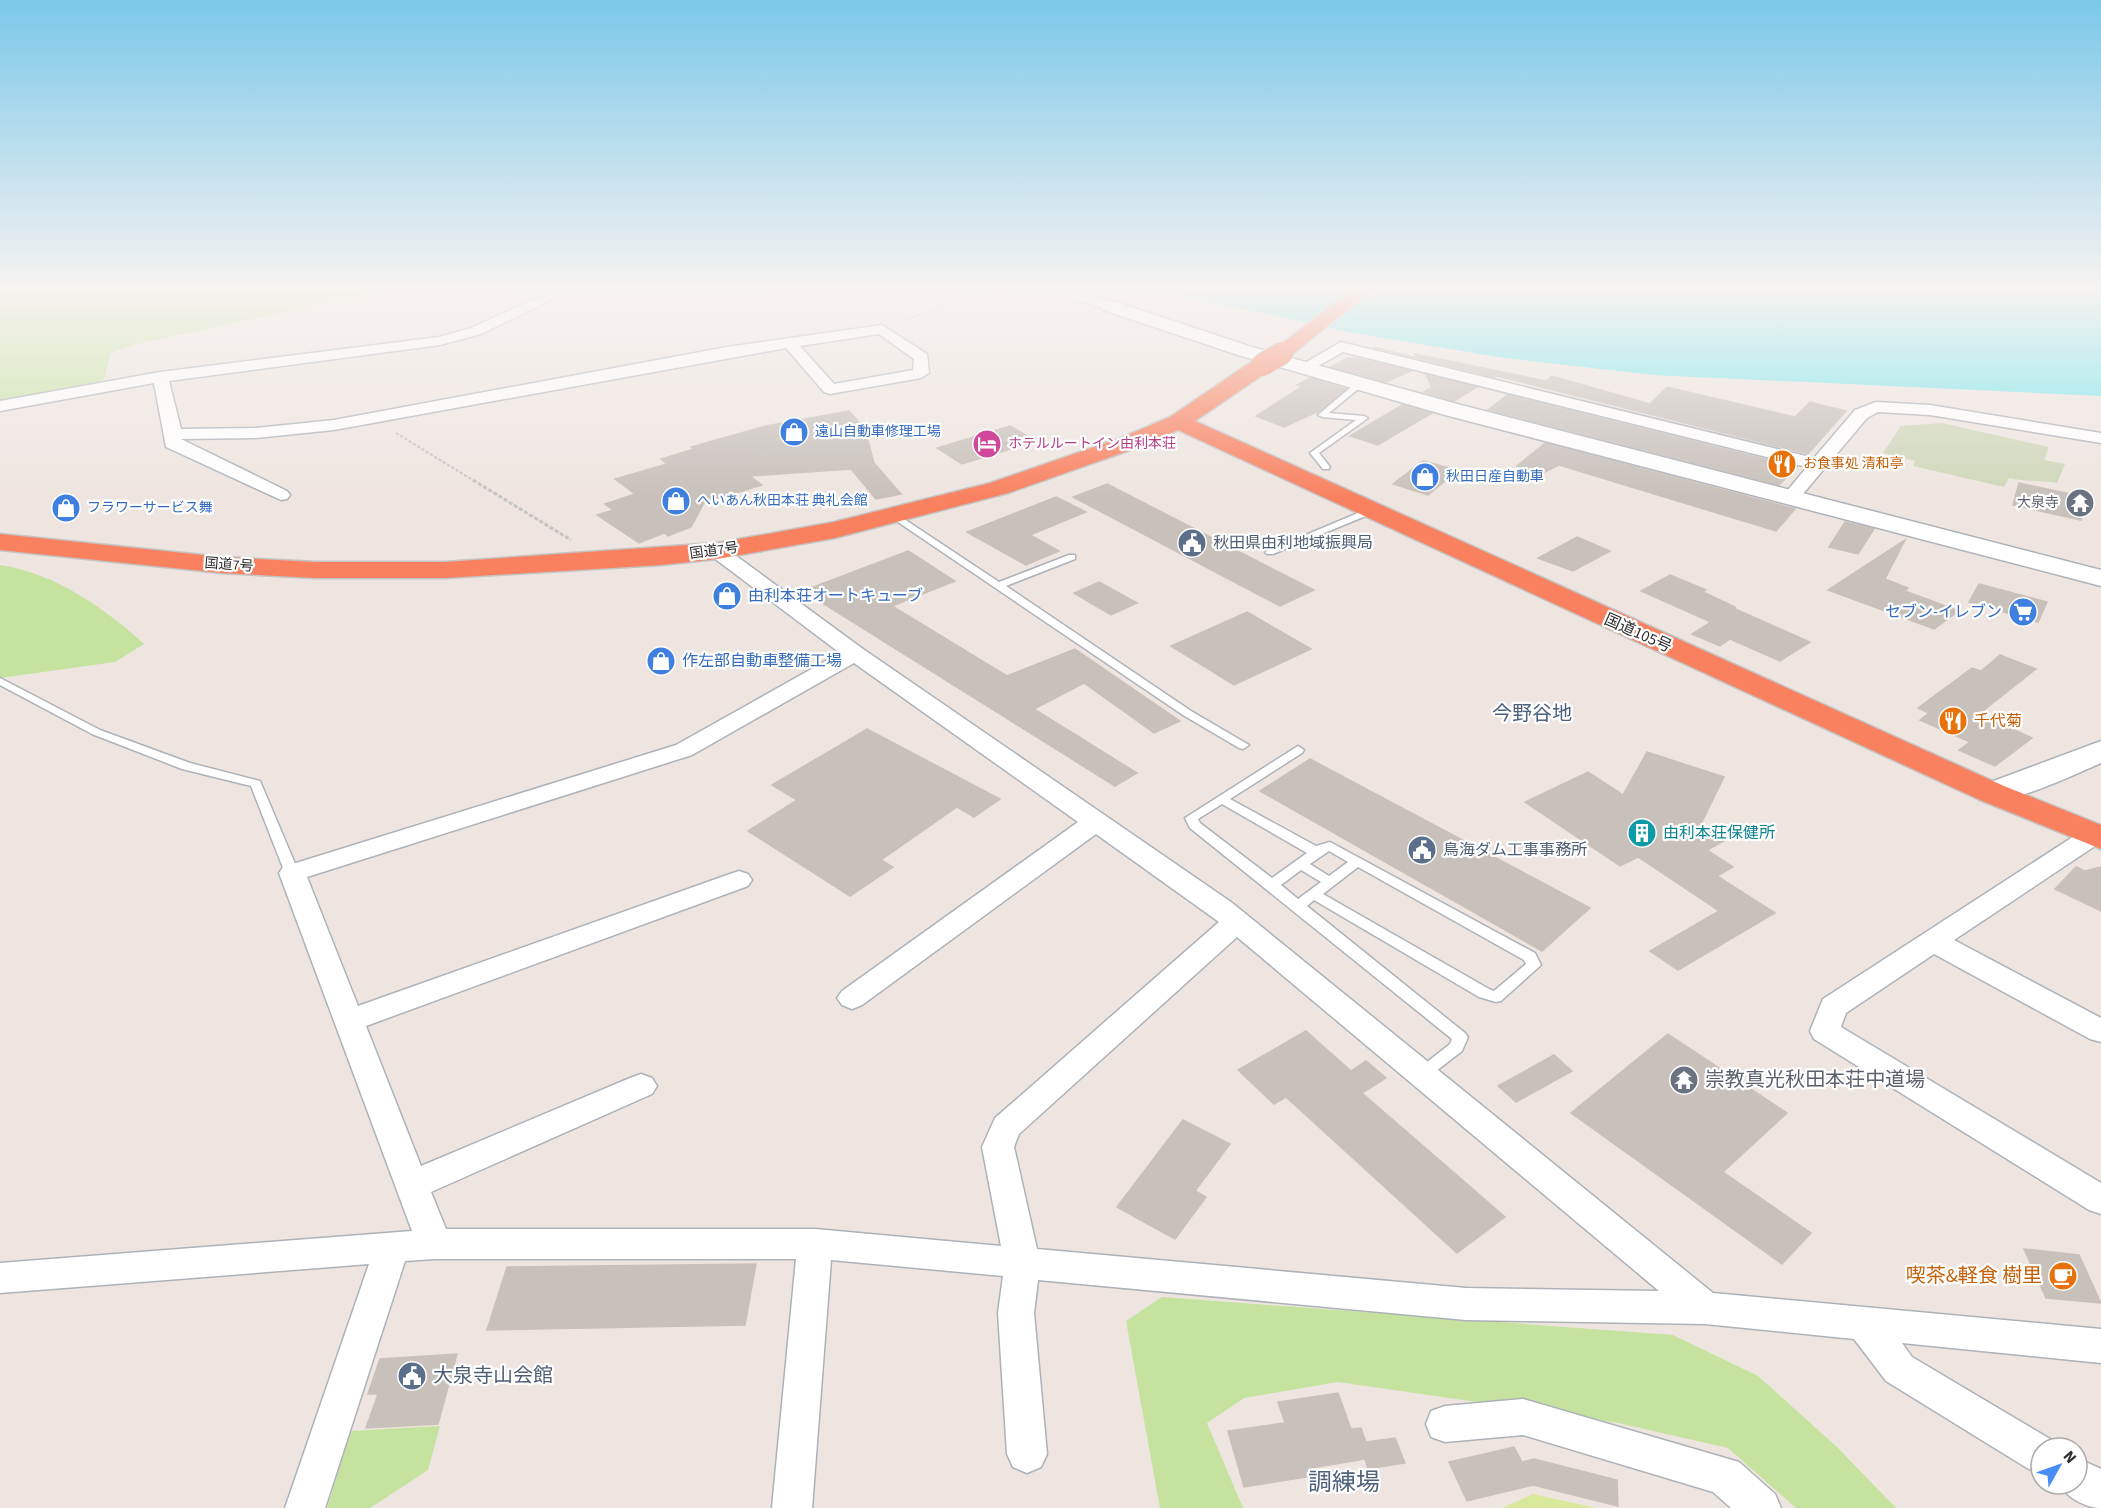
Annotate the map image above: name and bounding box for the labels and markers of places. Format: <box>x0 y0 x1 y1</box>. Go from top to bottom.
shop icon: 遠山自動車修理工場 <box>778 416 810 448</box>
place label: 遠山自動車修理工場 <box>815 422 941 442</box>
hotel icon: ホテルルートイン由利本荘 <box>971 428 1003 460</box>
place label: ホテルルートイン由利本荘 <box>1008 434 1176 454</box>
restaurant icon: お食事処 清和亭 <box>1766 448 1798 480</box>
place label: お食事処 清和亭 <box>1803 454 1904 474</box>
shop icon: 秋田日産自動車 <box>1409 461 1441 493</box>
place label: 秋田日産自動車 <box>1446 467 1544 487</box>
shop icon: へいあん秋田本荘 典礼会館 <box>660 485 692 517</box>
temple icon: 大泉寺 <box>2064 487 2096 519</box>
place label: へいあん秋田本荘 典礼会館 <box>697 491 868 511</box>
shop icon: フラワーサービス舞 <box>50 492 82 524</box>
place label: 大泉寺 <box>2017 493 2059 513</box>
place label: フラワーサービス舞 <box>87 498 213 518</box>
public building icon: 秋田県由利地域振興局 <box>1176 527 1208 559</box>
place label: 秋田県由利地域振興局 <box>1213 532 1373 554</box>
shop icon: 由利本荘オートキューブ <box>711 580 743 612</box>
place label: 由利本荘オートキューブ <box>748 585 923 607</box>
supermarket icon: セブン-イレブン <box>2007 596 2039 628</box>
place label: セブン-イレブン <box>1885 601 2002 623</box>
shop icon: 作左部自動車整備工場 <box>645 645 677 677</box>
place label: 作左部自動車整備工場 <box>682 650 842 672</box>
restaurant icon: 千代菊 <box>1937 705 1969 737</box>
place label: 千代菊 <box>1974 710 2022 732</box>
building icon: 由利本荘保健所 <box>1626 817 1658 849</box>
place label: 由利本荘保健所 <box>1663 822 1775 844</box>
public building icon: 鳥海ダム工事事務所 <box>1406 834 1438 866</box>
place label: 鳥海ダム工事事務所 <box>1443 839 1587 861</box>
temple icon: 崇教真光秋田本荘中道場 <box>1668 1064 1700 1096</box>
place label: 崇教真光秋田本荘中道場 <box>1705 1066 1925 1094</box>
cafe icon: 喫茶&軽食 樹里 <box>2047 1260 2079 1292</box>
place label: 喫茶&軽食 樹里 <box>1906 1262 2042 1290</box>
public building icon: 大泉寺山会館 <box>396 1360 428 1392</box>
place label: 大泉寺山会館 <box>433 1362 553 1390</box>

